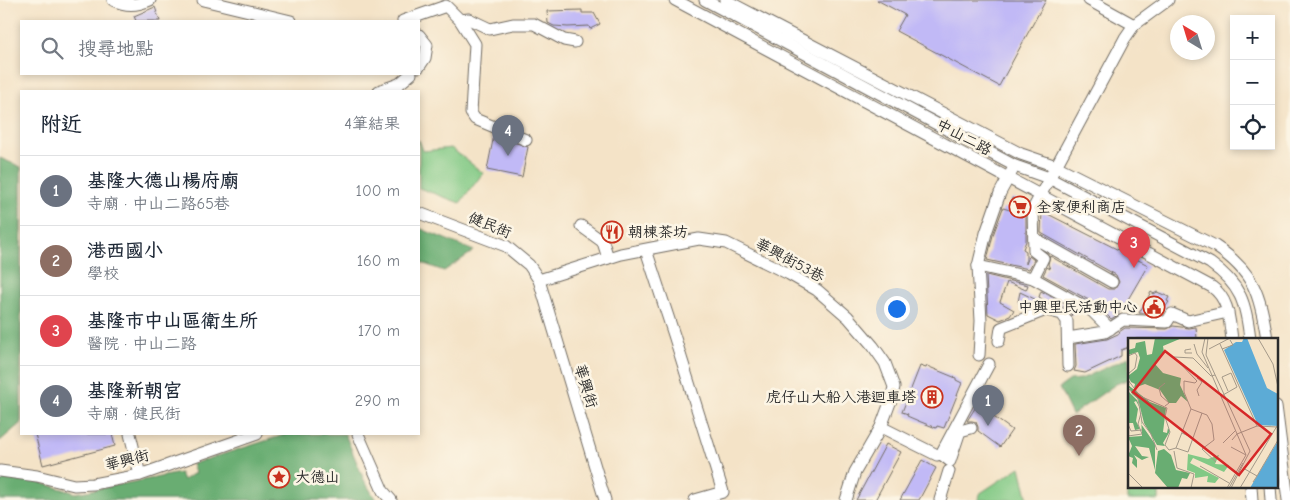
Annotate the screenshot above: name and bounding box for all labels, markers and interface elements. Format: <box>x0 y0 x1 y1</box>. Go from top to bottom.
north arrow <box>1170 15 1215 60</box>
map controls <box>1230 15 1275 150</box>
button: + <box>1230 15 1275 60</box>
search box <box>20 20 420 75</box>
icon: search <box>38 34 66 62</box>
text: 搜尋地點 <box>78 38 154 60</box>
button: − <box>1230 60 1275 105</box>
button: locate <box>1230 105 1275 150</box>
text: 附近 <box>40 112 82 136</box>
text: 4筆結果 <box>344 115 400 133</box>
pin: 4 <box>492 115 524 156</box>
street label: 中山二路 <box>933 115 995 159</box>
text: 基隆大德山楊府廟 <box>87 170 239 192</box>
text: 1 <box>53 182 59 200</box>
text: 100 m <box>356 182 400 200</box>
text: 寺廟 · 中山二路65巷 <box>87 195 230 213</box>
supermarket icon: 全家便利商店 <box>1008 195 1032 219</box>
place label: 全家便利商店 <box>1036 198 1126 216</box>
street label: 健民街 <box>466 208 514 242</box>
restaurant icon: 朝棟茶坊 <box>600 220 624 244</box>
place label: 朝棟茶坊 <box>628 223 688 241</box>
pin: 3 <box>1118 227 1150 268</box>
street label: 華興街53巷 <box>752 234 828 286</box>
text: 港西國小 <box>87 240 163 262</box>
text: 2 <box>52 252 60 270</box>
text: 160 m <box>357 252 400 270</box>
text: 學校 <box>87 265 119 283</box>
public building icon: 中興里民活動中心 <box>1142 295 1166 319</box>
your location <box>884 296 910 322</box>
place label: 中興里民活動中心 <box>1018 298 1138 316</box>
text: 基隆市中山區衛生所 <box>87 310 258 332</box>
text: 3 <box>52 322 60 340</box>
text: 170 m <box>358 322 400 340</box>
text: 醫院 · 中山二路 <box>87 335 197 353</box>
inset map <box>1128 338 1278 488</box>
street label: 華興街 <box>571 362 601 410</box>
text: 基隆新朝宮 <box>87 380 182 402</box>
building icon: 虎仔山大船入港迴車塔 <box>920 385 944 409</box>
pin: 1 <box>972 385 1004 426</box>
place label: 虎仔山大船入港迴車塔 <box>766 388 916 406</box>
text: 4 <box>52 392 60 410</box>
text: 290 m <box>355 392 400 410</box>
text: 寺廟 · 健民街 <box>87 405 181 423</box>
pin: 2 <box>1063 415 1095 456</box>
street label: 華興街 <box>103 446 151 474</box>
place icon: 大德山 <box>267 465 291 489</box>
place label: 大德山 <box>295 468 340 486</box>

